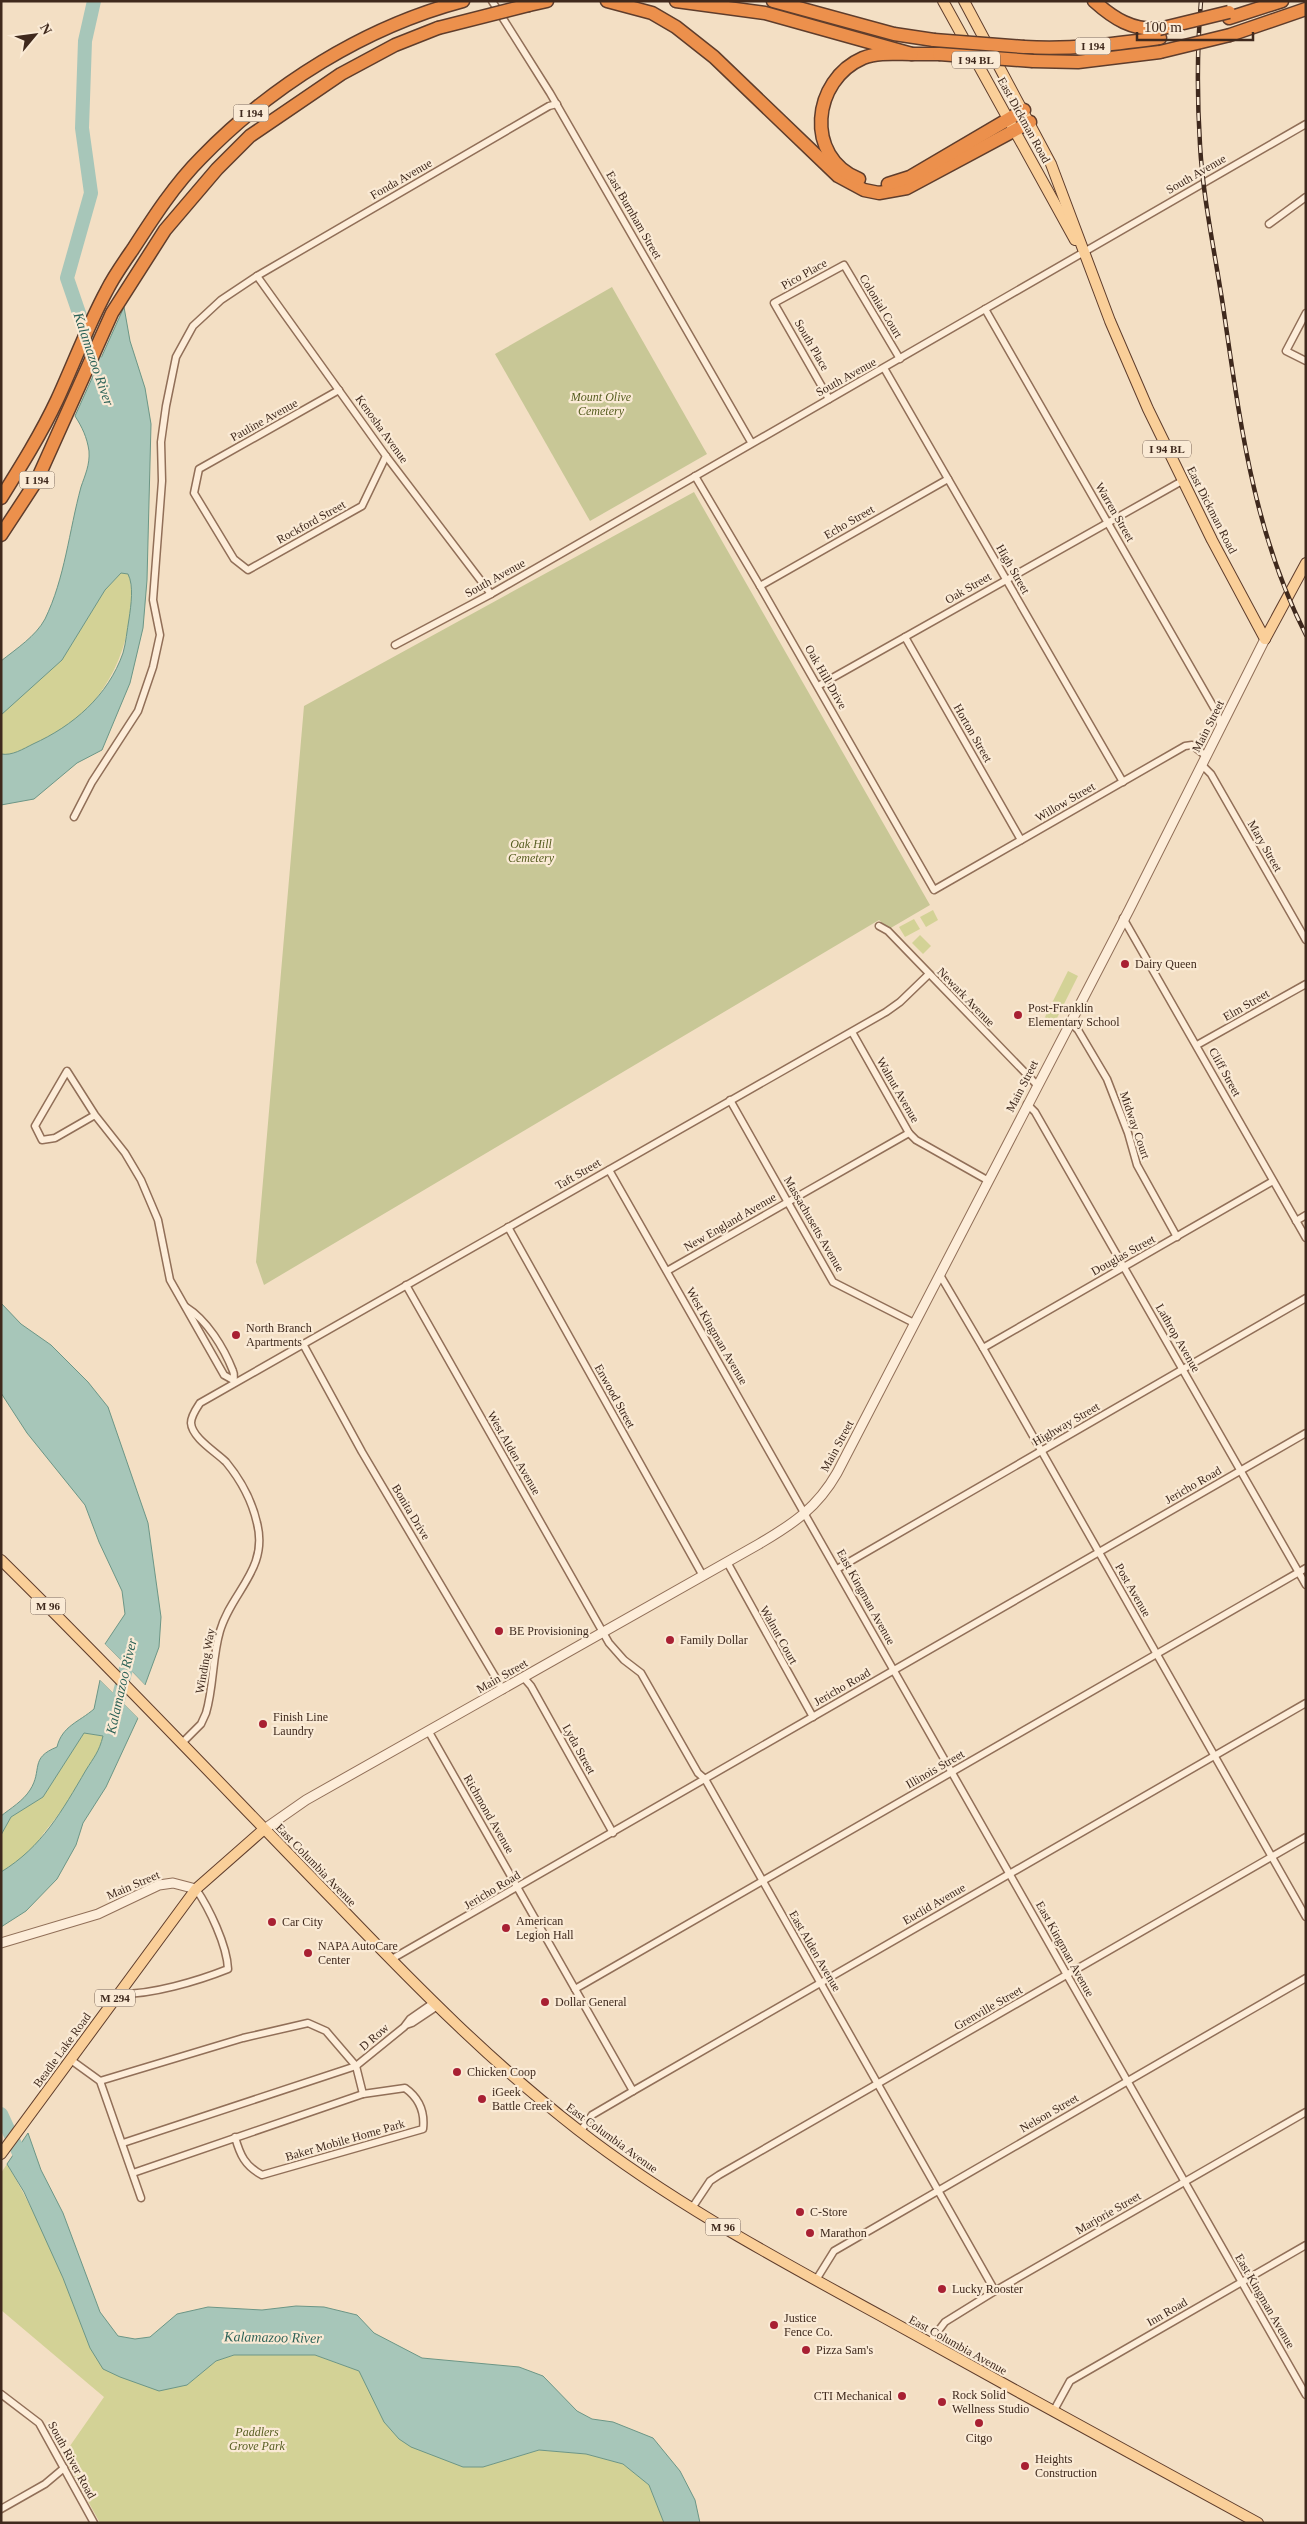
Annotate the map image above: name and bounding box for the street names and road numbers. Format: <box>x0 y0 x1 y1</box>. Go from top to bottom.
road number: I 194 <box>1076 37 1110 54</box>
road number: I 94 BL <box>952 52 1000 68</box>
street label: East Dickman Road <box>995 75 1053 165</box>
road number: I 194 <box>234 105 268 122</box>
street label: South Avenue <box>1164 151 1228 197</box>
street label: Fonda Avenue <box>368 156 434 202</box>
street label: East Burnham Street <box>603 168 665 262</box>
street label: Pico Place <box>779 256 829 292</box>
street label: Colonial Court <box>857 272 906 341</box>
street label: South Place <box>792 317 832 373</box>
street label: South Avenue <box>813 355 879 399</box>
street label: Kenosha Avenue <box>353 392 411 466</box>
street label: Pauline Avenue <box>228 396 300 444</box>
road number: I 94 BL <box>1143 440 1191 458</box>
street label: East Dickman Road <box>1184 464 1240 556</box>
road number: I 194 <box>20 472 54 488</box>
street label: Warren Street <box>1092 480 1138 545</box>
street label: Rockford Street <box>274 497 348 547</box>
street label: Echo Street <box>821 502 877 542</box>
street label: High Street <box>993 542 1033 597</box>
street label: South Avenue <box>462 556 528 600</box>
street label: Oak Street <box>942 569 994 607</box>
street label: Oak Hill Drive <box>802 642 850 712</box>
street label: Main Street <box>1189 697 1227 754</box>
street label: Horton Street <box>951 701 996 765</box>
street label: Willow Street <box>1033 779 1098 825</box>
street label: Mary Street <box>1245 818 1286 875</box>
street label: Newark Avenue <box>934 965 998 1029</box>
street label: Elm Street <box>1220 986 1272 1024</box>
street label: Cliff Street <box>1206 1045 1244 1099</box>
street label: Walnut Avenue <box>874 1055 922 1125</box>
street label: Main Street <box>1003 1057 1041 1114</box>
street label: Midway Court <box>1117 1089 1153 1161</box>
street label: Taft Street <box>553 1155 604 1193</box>
street label: Massachusetts Avenue <box>781 1174 847 1274</box>
street label: New England Avenue <box>681 1190 779 1254</box>
street label: Douglas Street <box>1089 1231 1158 1278</box>
street label: West Kingman Avenue <box>683 1285 751 1387</box>
street label: Lathrop Avenue <box>1153 1301 1203 1375</box>
street label: Enwood Street <box>592 1362 639 1431</box>
street label: Highway Street <box>1030 1399 1103 1449</box>
street label: West Alden Avenue <box>484 1409 544 1497</box>
street label: Main Street <box>818 1417 857 1474</box>
street label: Jericho Road <box>1162 1463 1224 1507</box>
street label: Bonita Drive <box>389 1482 433 1542</box>
street label: East Kingman Avenue <box>834 1547 898 1647</box>
street label: Post Avenue <box>1112 1561 1154 1619</box>
road number: M 96 <box>30 1598 66 1614</box>
street label: Walnut Court <box>757 1603 801 1667</box>
street label: Winding Way <box>192 1627 218 1695</box>
street label: Main Street <box>474 1656 530 1696</box>
street label: Jericho Road <box>811 1665 873 1709</box>
street label: Lyda Street <box>560 1722 599 1777</box>
street label: Illinois Street <box>903 1746 967 1791</box>
street label: Richmond Avenue <box>461 1772 517 1856</box>
street label: East Columbia Avenue <box>273 1821 359 1909</box>
street label: Main Street <box>104 1867 162 1902</box>
street label: Jericho Road <box>461 1868 523 1912</box>
street label: Euclid Avenue <box>900 1880 968 1928</box>
street label: East Kingman Avenue <box>1033 1899 1097 1999</box>
street label: East Alden Avenue <box>786 1908 844 1994</box>
street label: Grenville Street <box>951 1983 1025 2033</box>
road number: M 294 <box>95 1990 135 2006</box>
street label: Beadle Lake Road <box>30 2010 94 2090</box>
street label: D Row <box>356 2020 392 2054</box>
street label: Nelson Street <box>1017 2090 1081 2135</box>
street label: East Columbia Avenue <box>563 2100 661 2176</box>
street label: Baker Mobile Home Park <box>284 2116 406 2164</box>
street label: Marjorie Street <box>1073 2188 1144 2237</box>
road number: M 96 <box>706 2218 740 2236</box>
street label: East Kingman Avenue <box>1232 2251 1298 2351</box>
street label: Inn Road <box>1144 2295 1190 2329</box>
street label: East Columbia Avenue <box>907 2312 1009 2378</box>
street label: South River Road <box>45 2419 99 2501</box>

